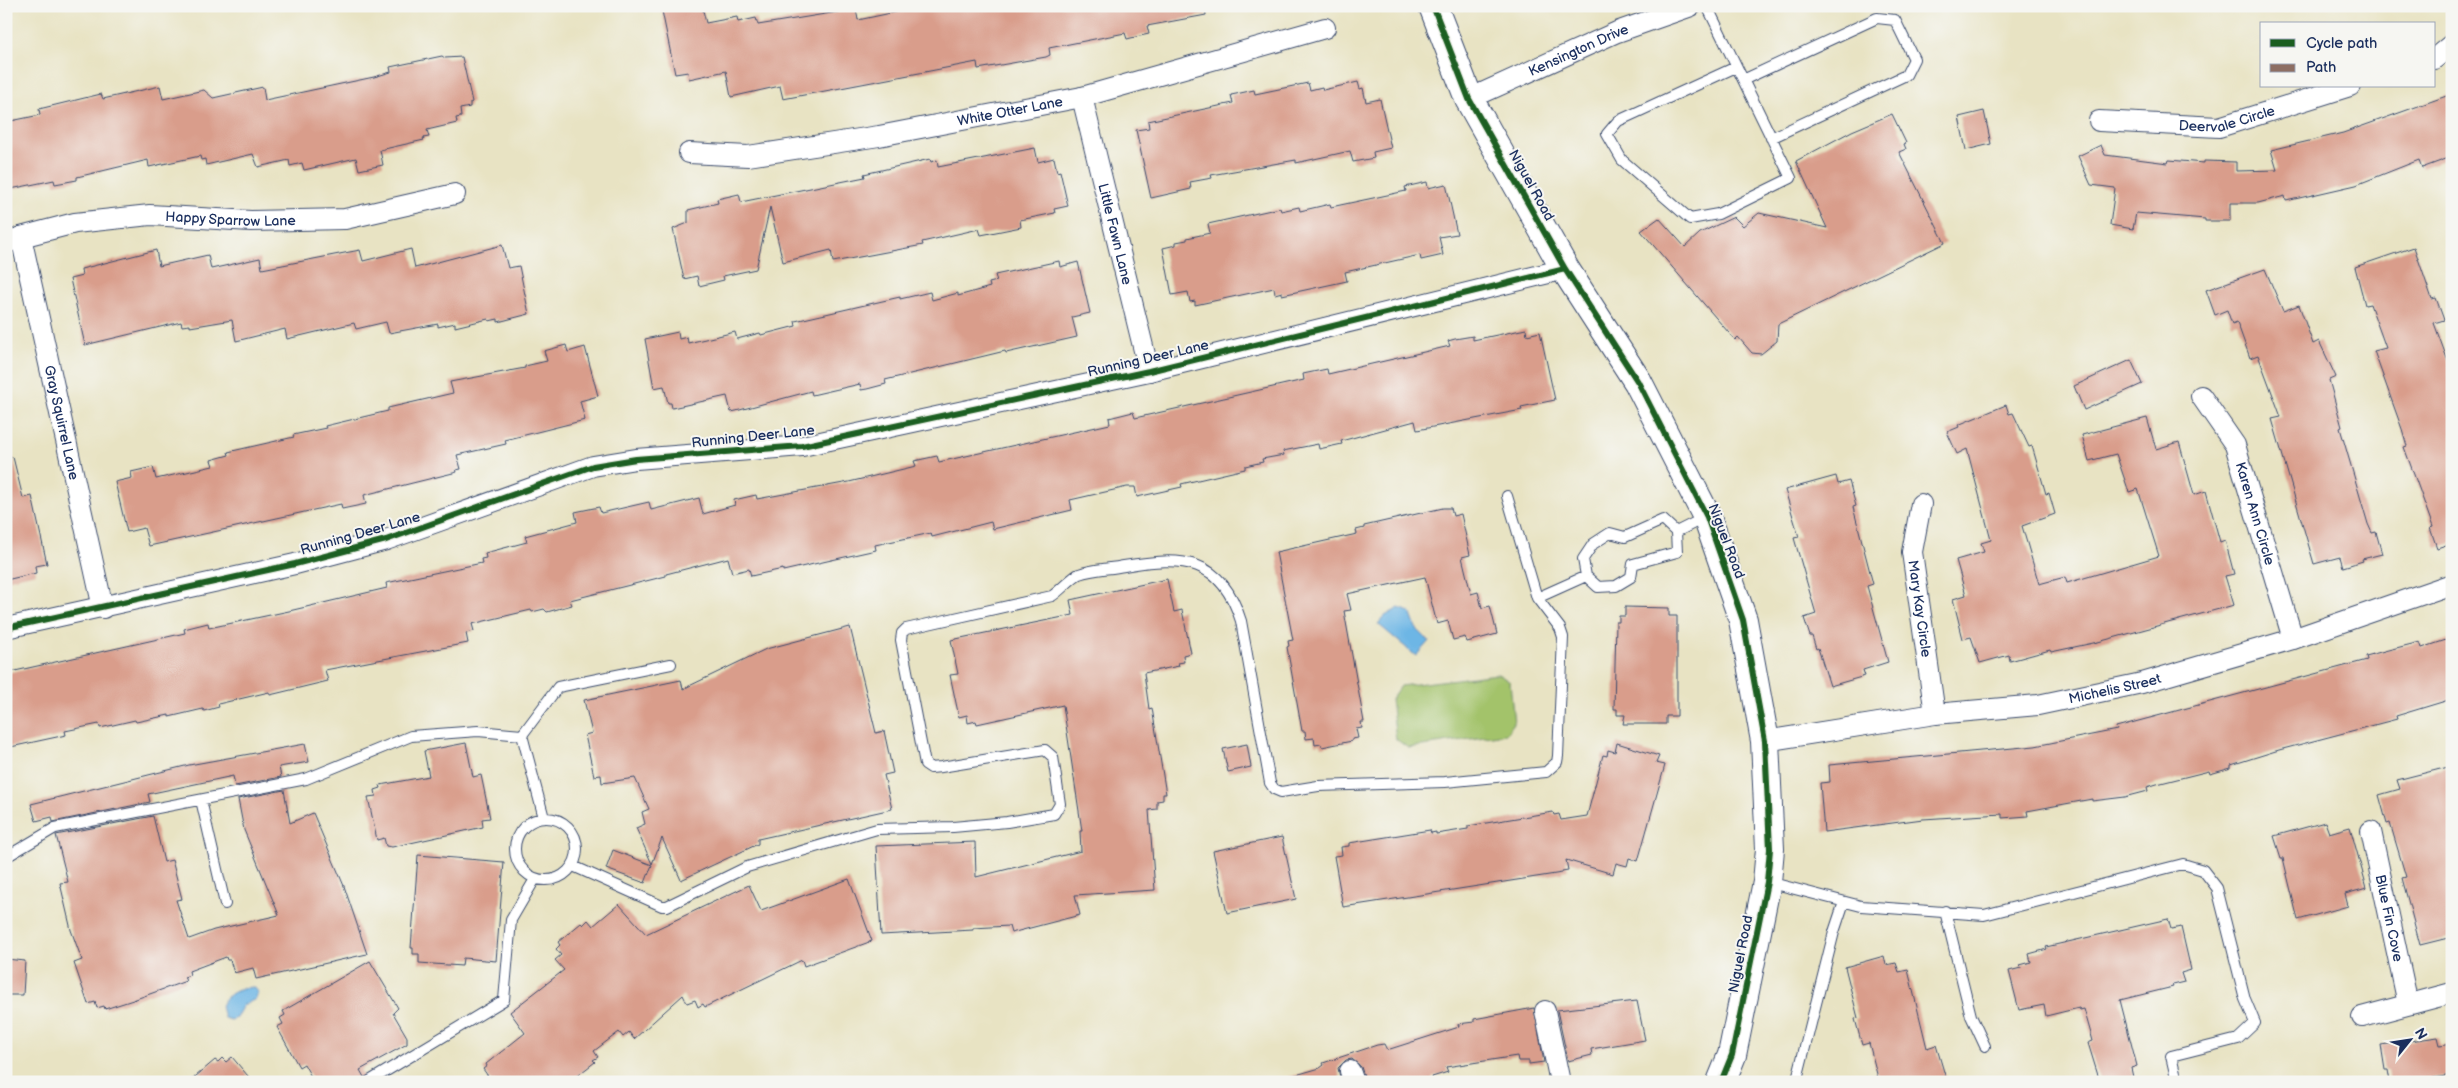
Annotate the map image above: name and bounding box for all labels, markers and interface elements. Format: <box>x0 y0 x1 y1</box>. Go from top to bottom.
street label: Kensington Drive <box>1526 21 1631 80</box>
legend <box>2260 22 2436 88</box>
text: Cycle path <box>2306 34 2377 53</box>
text: Path <box>2306 58 2336 77</box>
street label: White Otter Lane <box>956 93 1064 130</box>
street label: Deervale Circle <box>2178 102 2277 136</box>
street label: Niguel Road <box>1505 147 1558 224</box>
street label: Little Fawn Lane <box>1094 182 1136 287</box>
street label: Happy Sparrow Lane <box>165 208 296 230</box>
street label: Running Deer Lane <box>1086 336 1210 381</box>
street label: Gray Squirrel Lane <box>41 364 82 481</box>
street label: Running Deer Lane <box>691 422 815 451</box>
street label: Karen Ann Circle <box>2232 460 2278 567</box>
street label: Niguel Road <box>1704 501 1749 581</box>
street label: Running Deer Lane <box>298 508 422 559</box>
street label: Mary Kay Circle <box>1904 559 1935 658</box>
street label: Michelis Street <box>2067 670 2164 707</box>
street label: Blue Fin Cove <box>2372 873 2407 963</box>
street label: Niguel Road <box>1725 914 1756 994</box>
north arrow <box>2386 1016 2436 1066</box>
text: N <box>2411 1025 2431 1043</box>

